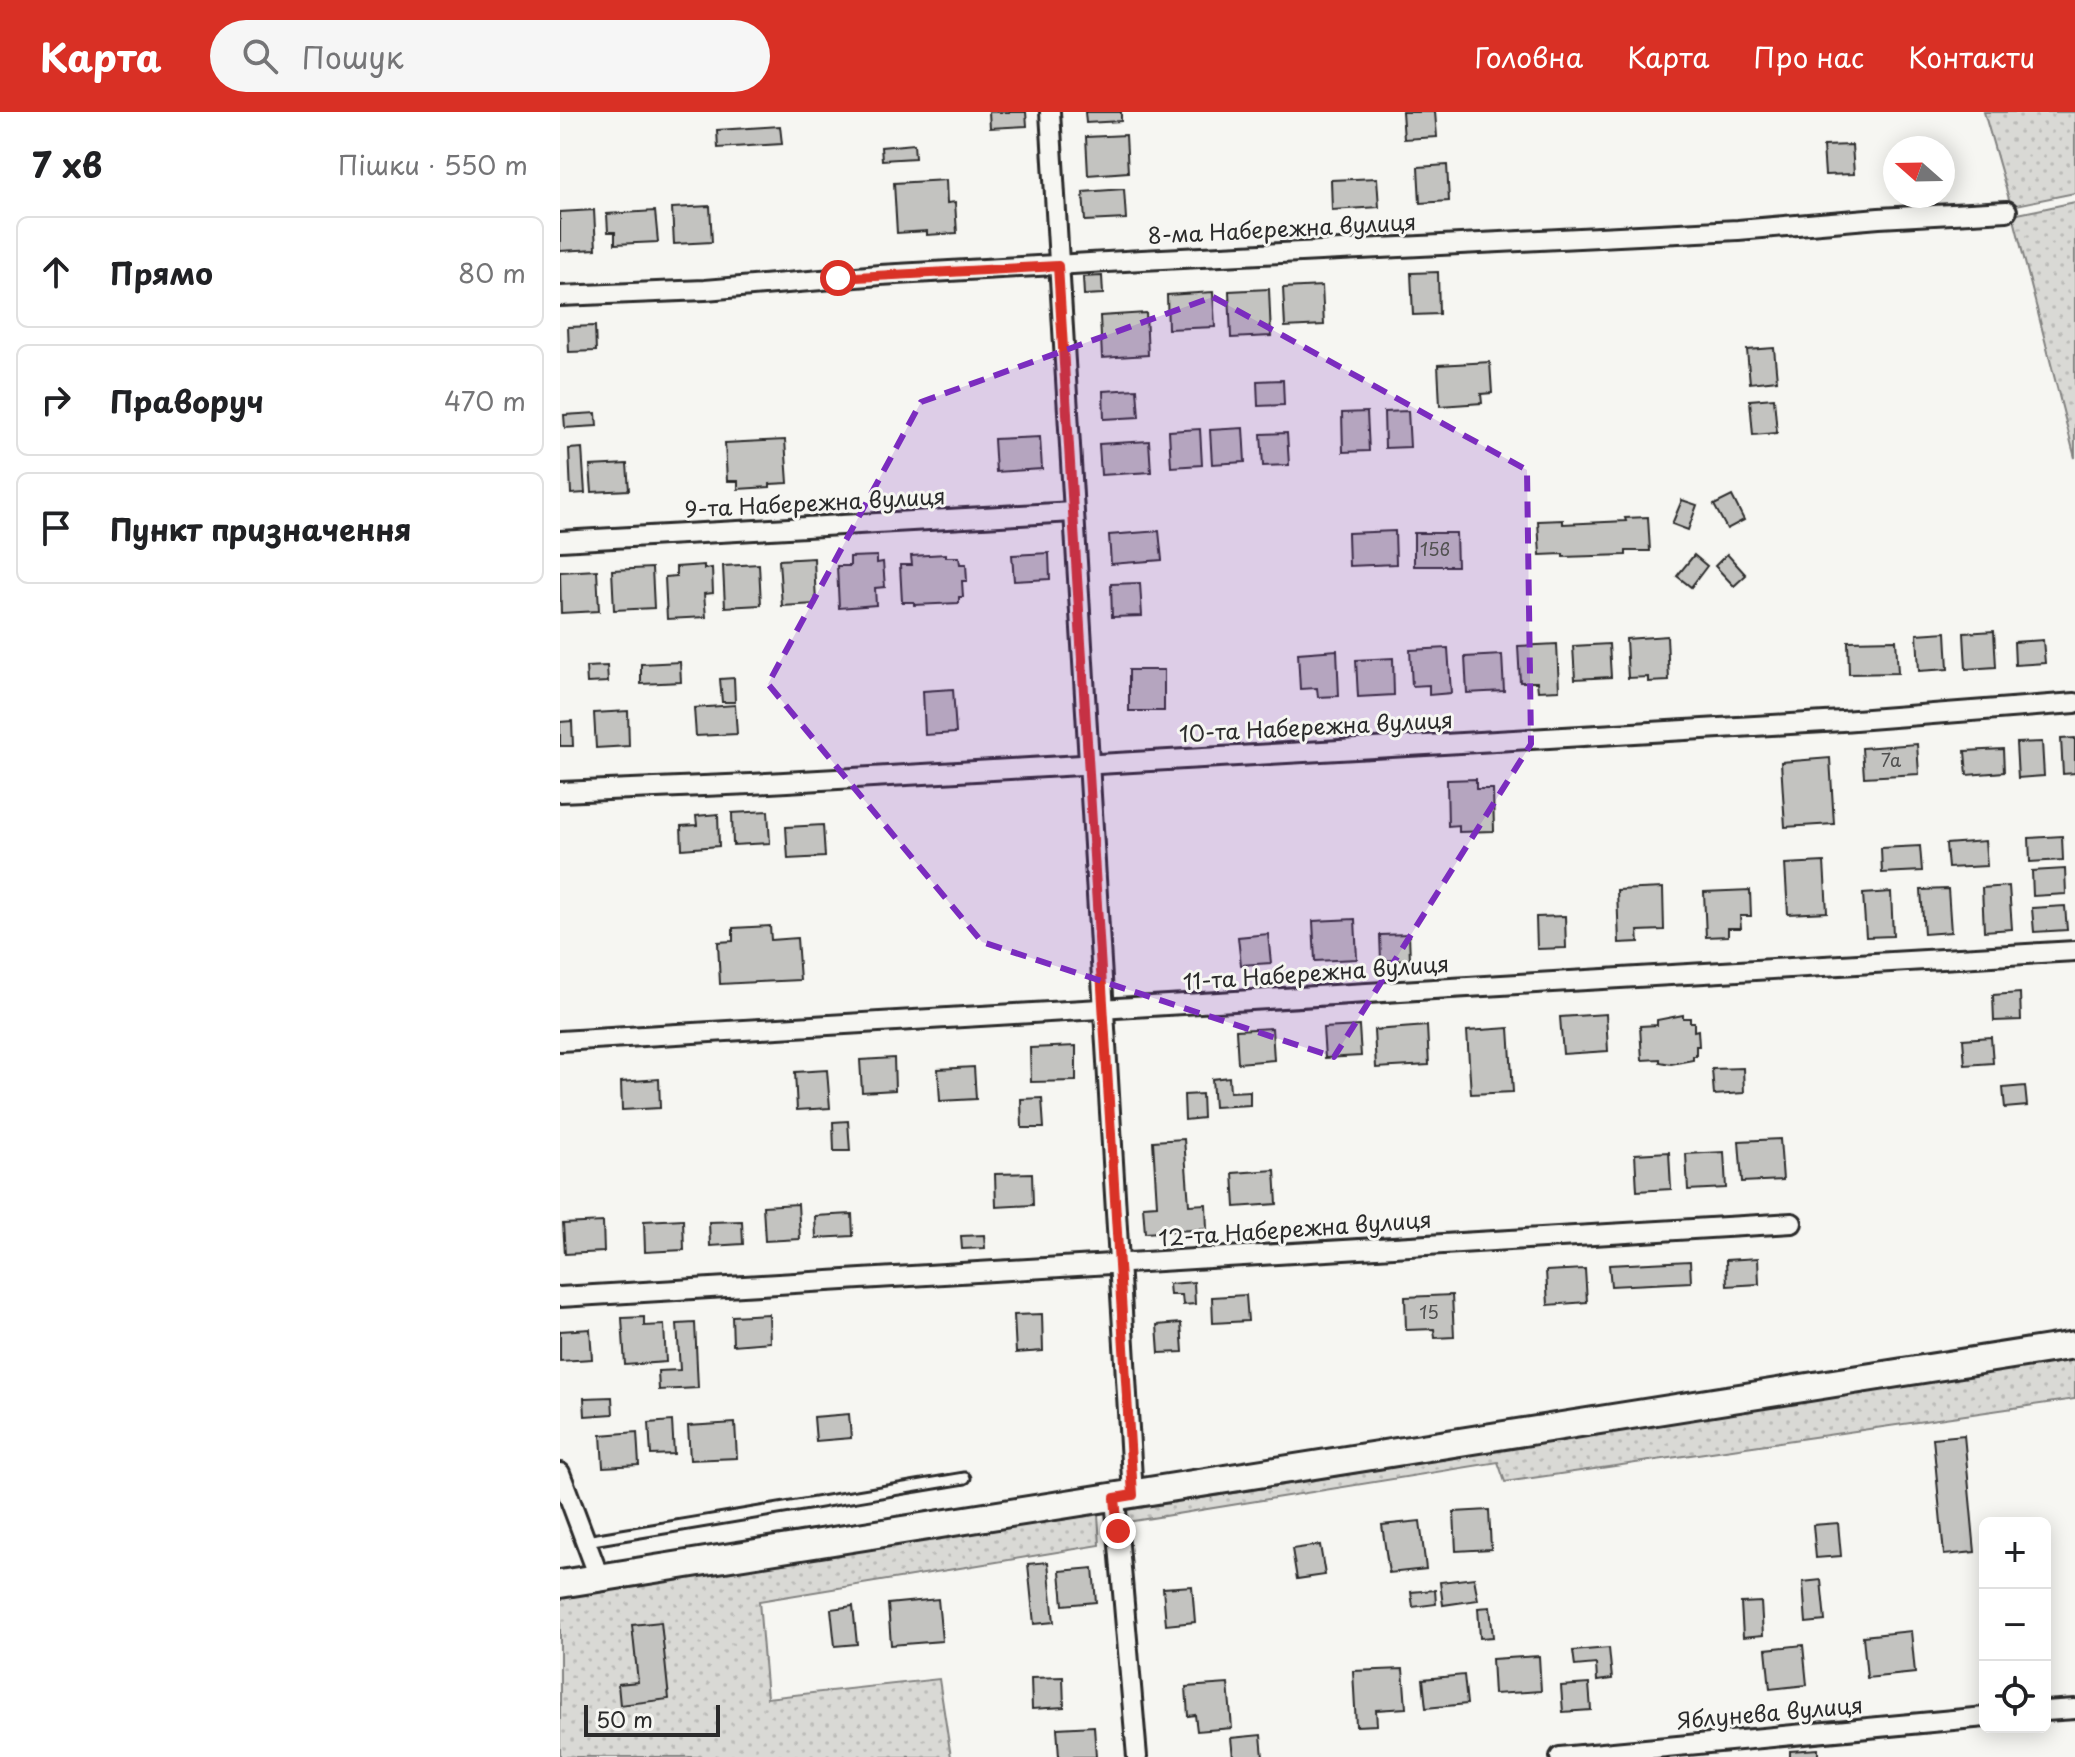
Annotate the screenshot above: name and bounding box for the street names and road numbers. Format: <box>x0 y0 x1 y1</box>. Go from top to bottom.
street label: 8-ма Набережна вулиця <box>1147 204 1417 251</box>
street label: 9-та Набережна вулиця <box>684 478 946 525</box>
street label: 10-та Набережна вулиця <box>1178 702 1454 749</box>
street label: 11-та Набережна вулиця <box>1182 946 1450 997</box>
street label: 12-та Набережна вулиця <box>1157 1201 1433 1254</box>
street label: Яблунева вулиця <box>1676 1687 1864 1736</box>

